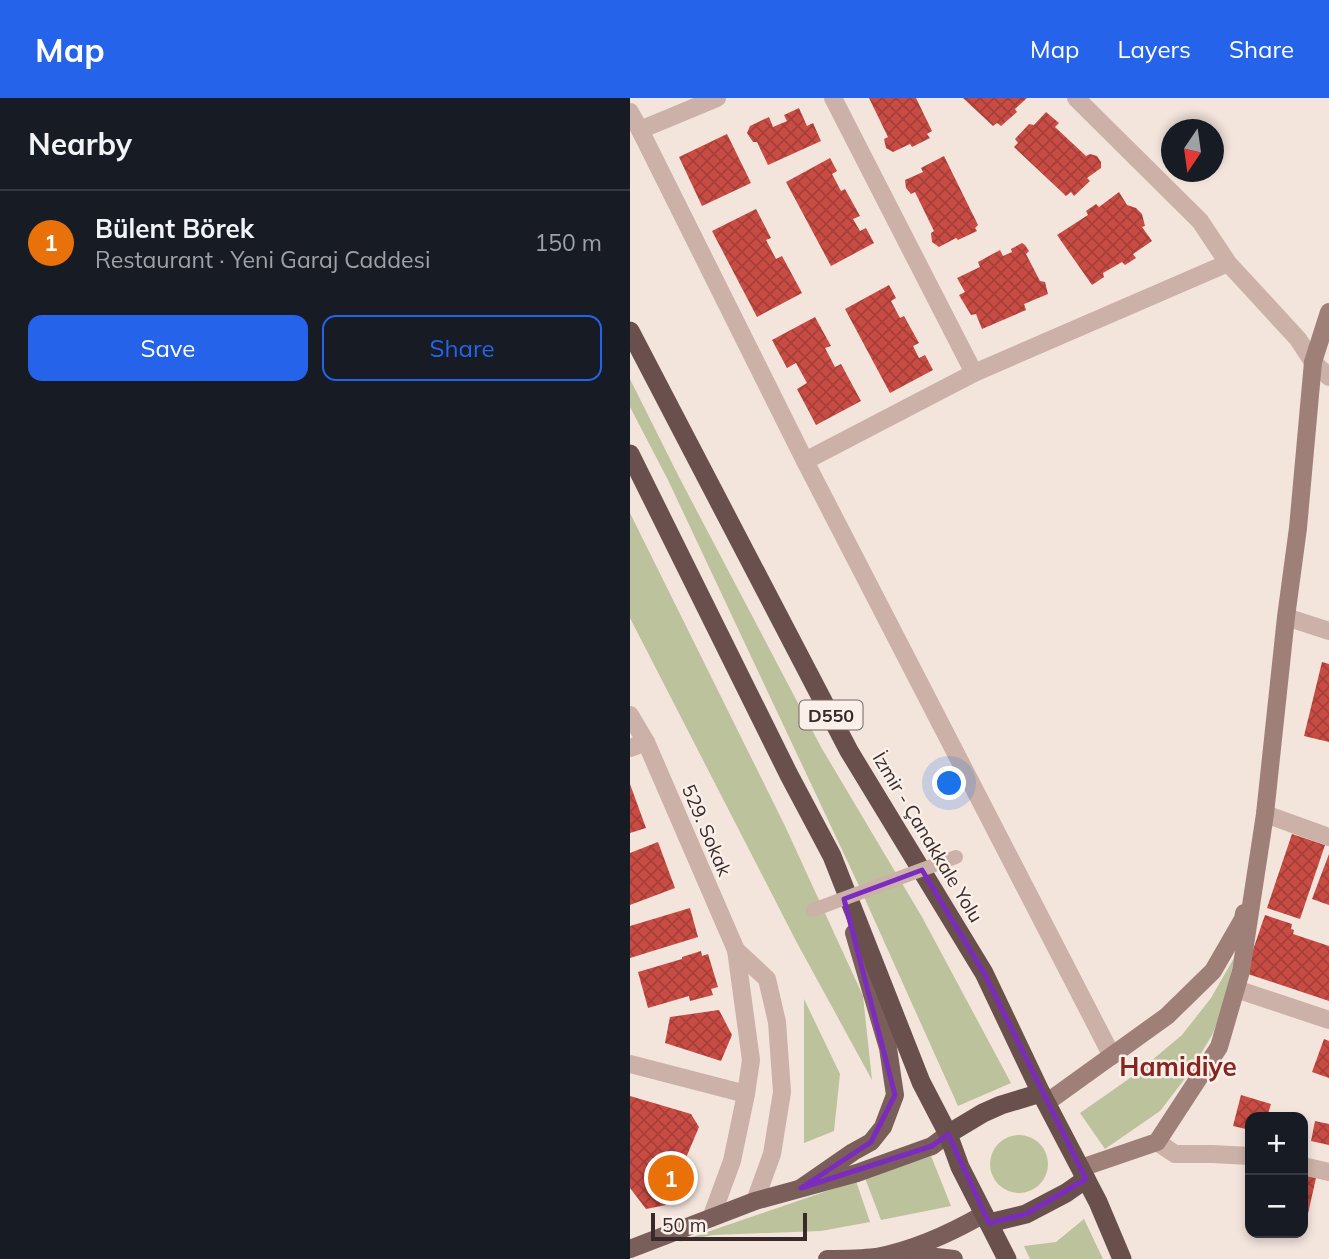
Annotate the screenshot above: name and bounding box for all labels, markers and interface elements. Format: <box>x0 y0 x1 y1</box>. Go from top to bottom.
text: Map <box>35 29 105 70</box>
text: Map <box>1030 34 1079 64</box>
text: Layers <box>1117 34 1191 64</box>
text: Share <box>1229 34 1294 64</box>
north arrow <box>1161 119 1224 182</box>
text: Nearby <box>28 125 132 163</box>
text: Bülent Börek <box>95 212 254 245</box>
text: 1 <box>44 228 58 257</box>
text: 150 m <box>534 228 602 257</box>
text: Restaurant · Yeni Garaj Caddesi <box>95 245 430 274</box>
button: Save <box>28 315 308 381</box>
button: Share <box>322 315 602 381</box>
road number: D550 <box>800 700 862 730</box>
street label: İzmir - Çanakkale Yolu <box>868 747 988 927</box>
your location <box>932 766 966 800</box>
street label: 529. Sokak <box>677 781 737 880</box>
district label: Hamidiye <box>1119 1050 1237 1083</box>
map controls <box>1245 1112 1308 1238</box>
button: + <box>1245 1112 1308 1175</box>
pin: 1 <box>648 1152 694 1204</box>
button: − <box>1245 1175 1308 1238</box>
scale bar <box>651 1210 807 1242</box>
text: 50 m <box>662 1213 706 1237</box>

